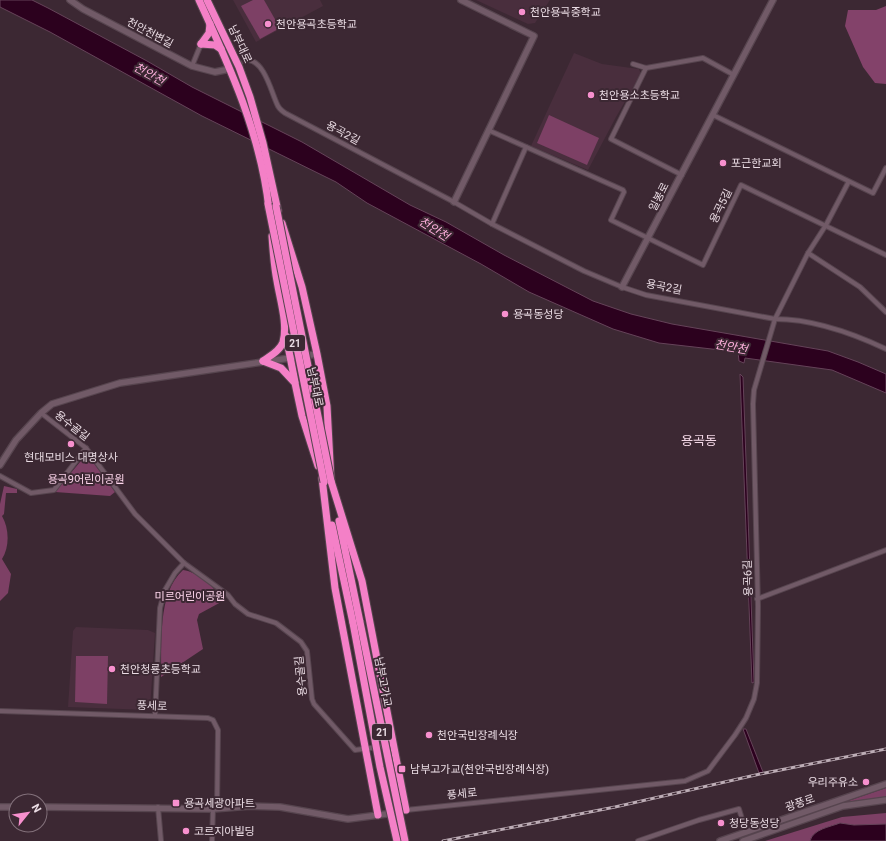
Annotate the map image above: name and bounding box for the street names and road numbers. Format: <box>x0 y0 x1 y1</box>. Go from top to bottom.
street label: 천안천변길 <box>125 15 175 51</box>
street label: 남부대로 <box>226 23 254 65</box>
street label: 용곡2길 <box>324 119 362 147</box>
street label: 일봉로 <box>646 181 672 213</box>
street label: 용곡5길 <box>707 187 735 225</box>
street label: 용곡2길 <box>645 277 683 297</box>
road number: 21 <box>285 335 305 351</box>
street label: 남부대로 <box>304 366 326 408</box>
street label: 용수골길 <box>52 408 92 444</box>
street label: 용곡6길 <box>741 560 755 596</box>
street label: 용수골길 <box>292 655 310 697</box>
street label: 남부고가교 <box>372 656 394 708</box>
street label: 풍세로 <box>137 699 167 713</box>
road number: 21 <box>372 724 392 740</box>
street label: 풍세로 <box>446 786 478 802</box>
street label: 광풍로 <box>784 792 816 814</box>

